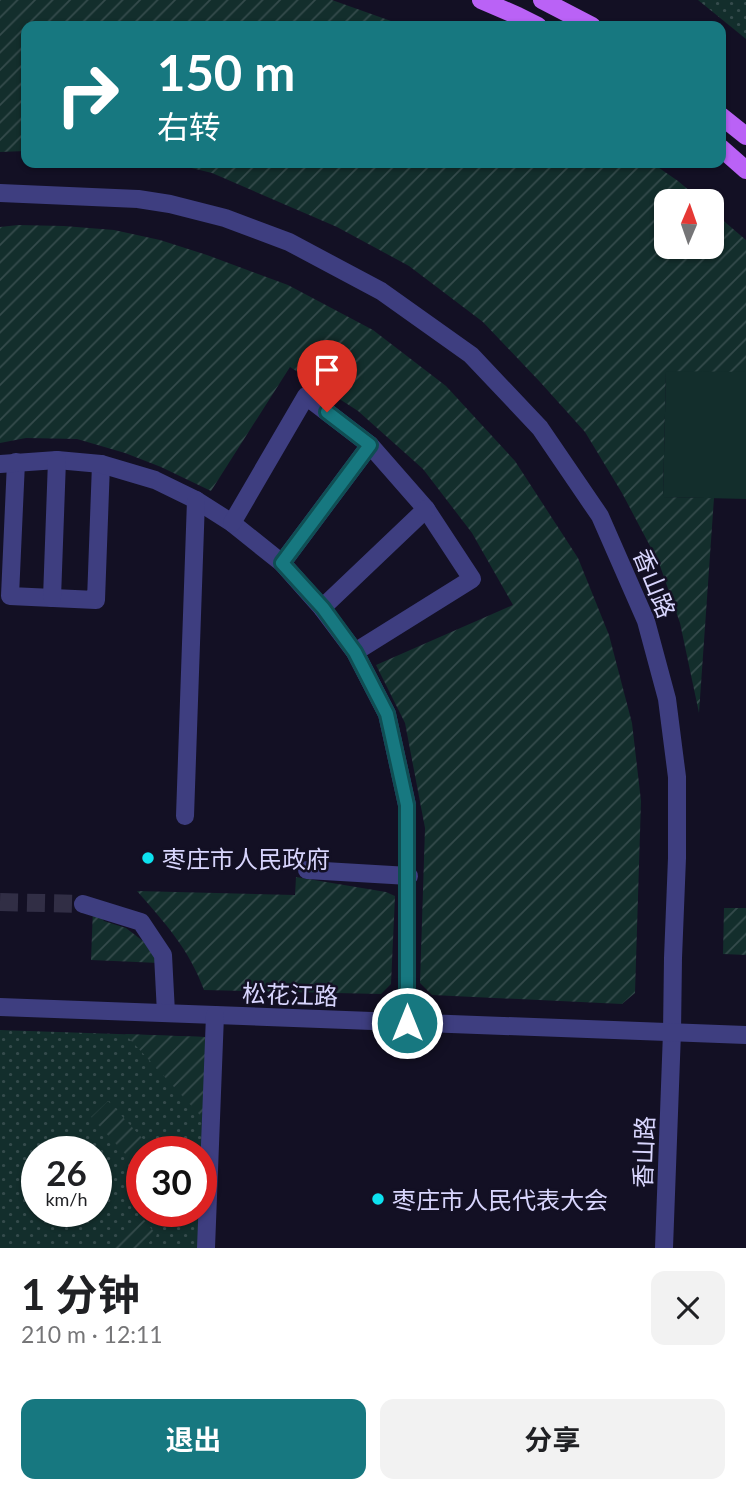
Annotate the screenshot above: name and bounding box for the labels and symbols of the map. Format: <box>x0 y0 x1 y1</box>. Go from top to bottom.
north arrow <box>654 189 724 259</box>
pin <box>297 340 357 412</box>
street label: 香山路 <box>628 544 682 622</box>
place label: 枣庄市人民政府 <box>162 844 330 873</box>
marker: 枣庄市人民政府 <box>140 850 156 866</box>
street label: 松花江路 <box>242 978 338 1010</box>
position arrow <box>370 986 444 1060</box>
street label: 香山路 <box>627 1116 659 1188</box>
speed limit sign: 30 <box>126 1136 217 1227</box>
place label: 枣庄市人民代表大会 <box>392 1185 608 1214</box>
marker: 枣庄市人民代表大会 <box>370 1191 386 1207</box>

